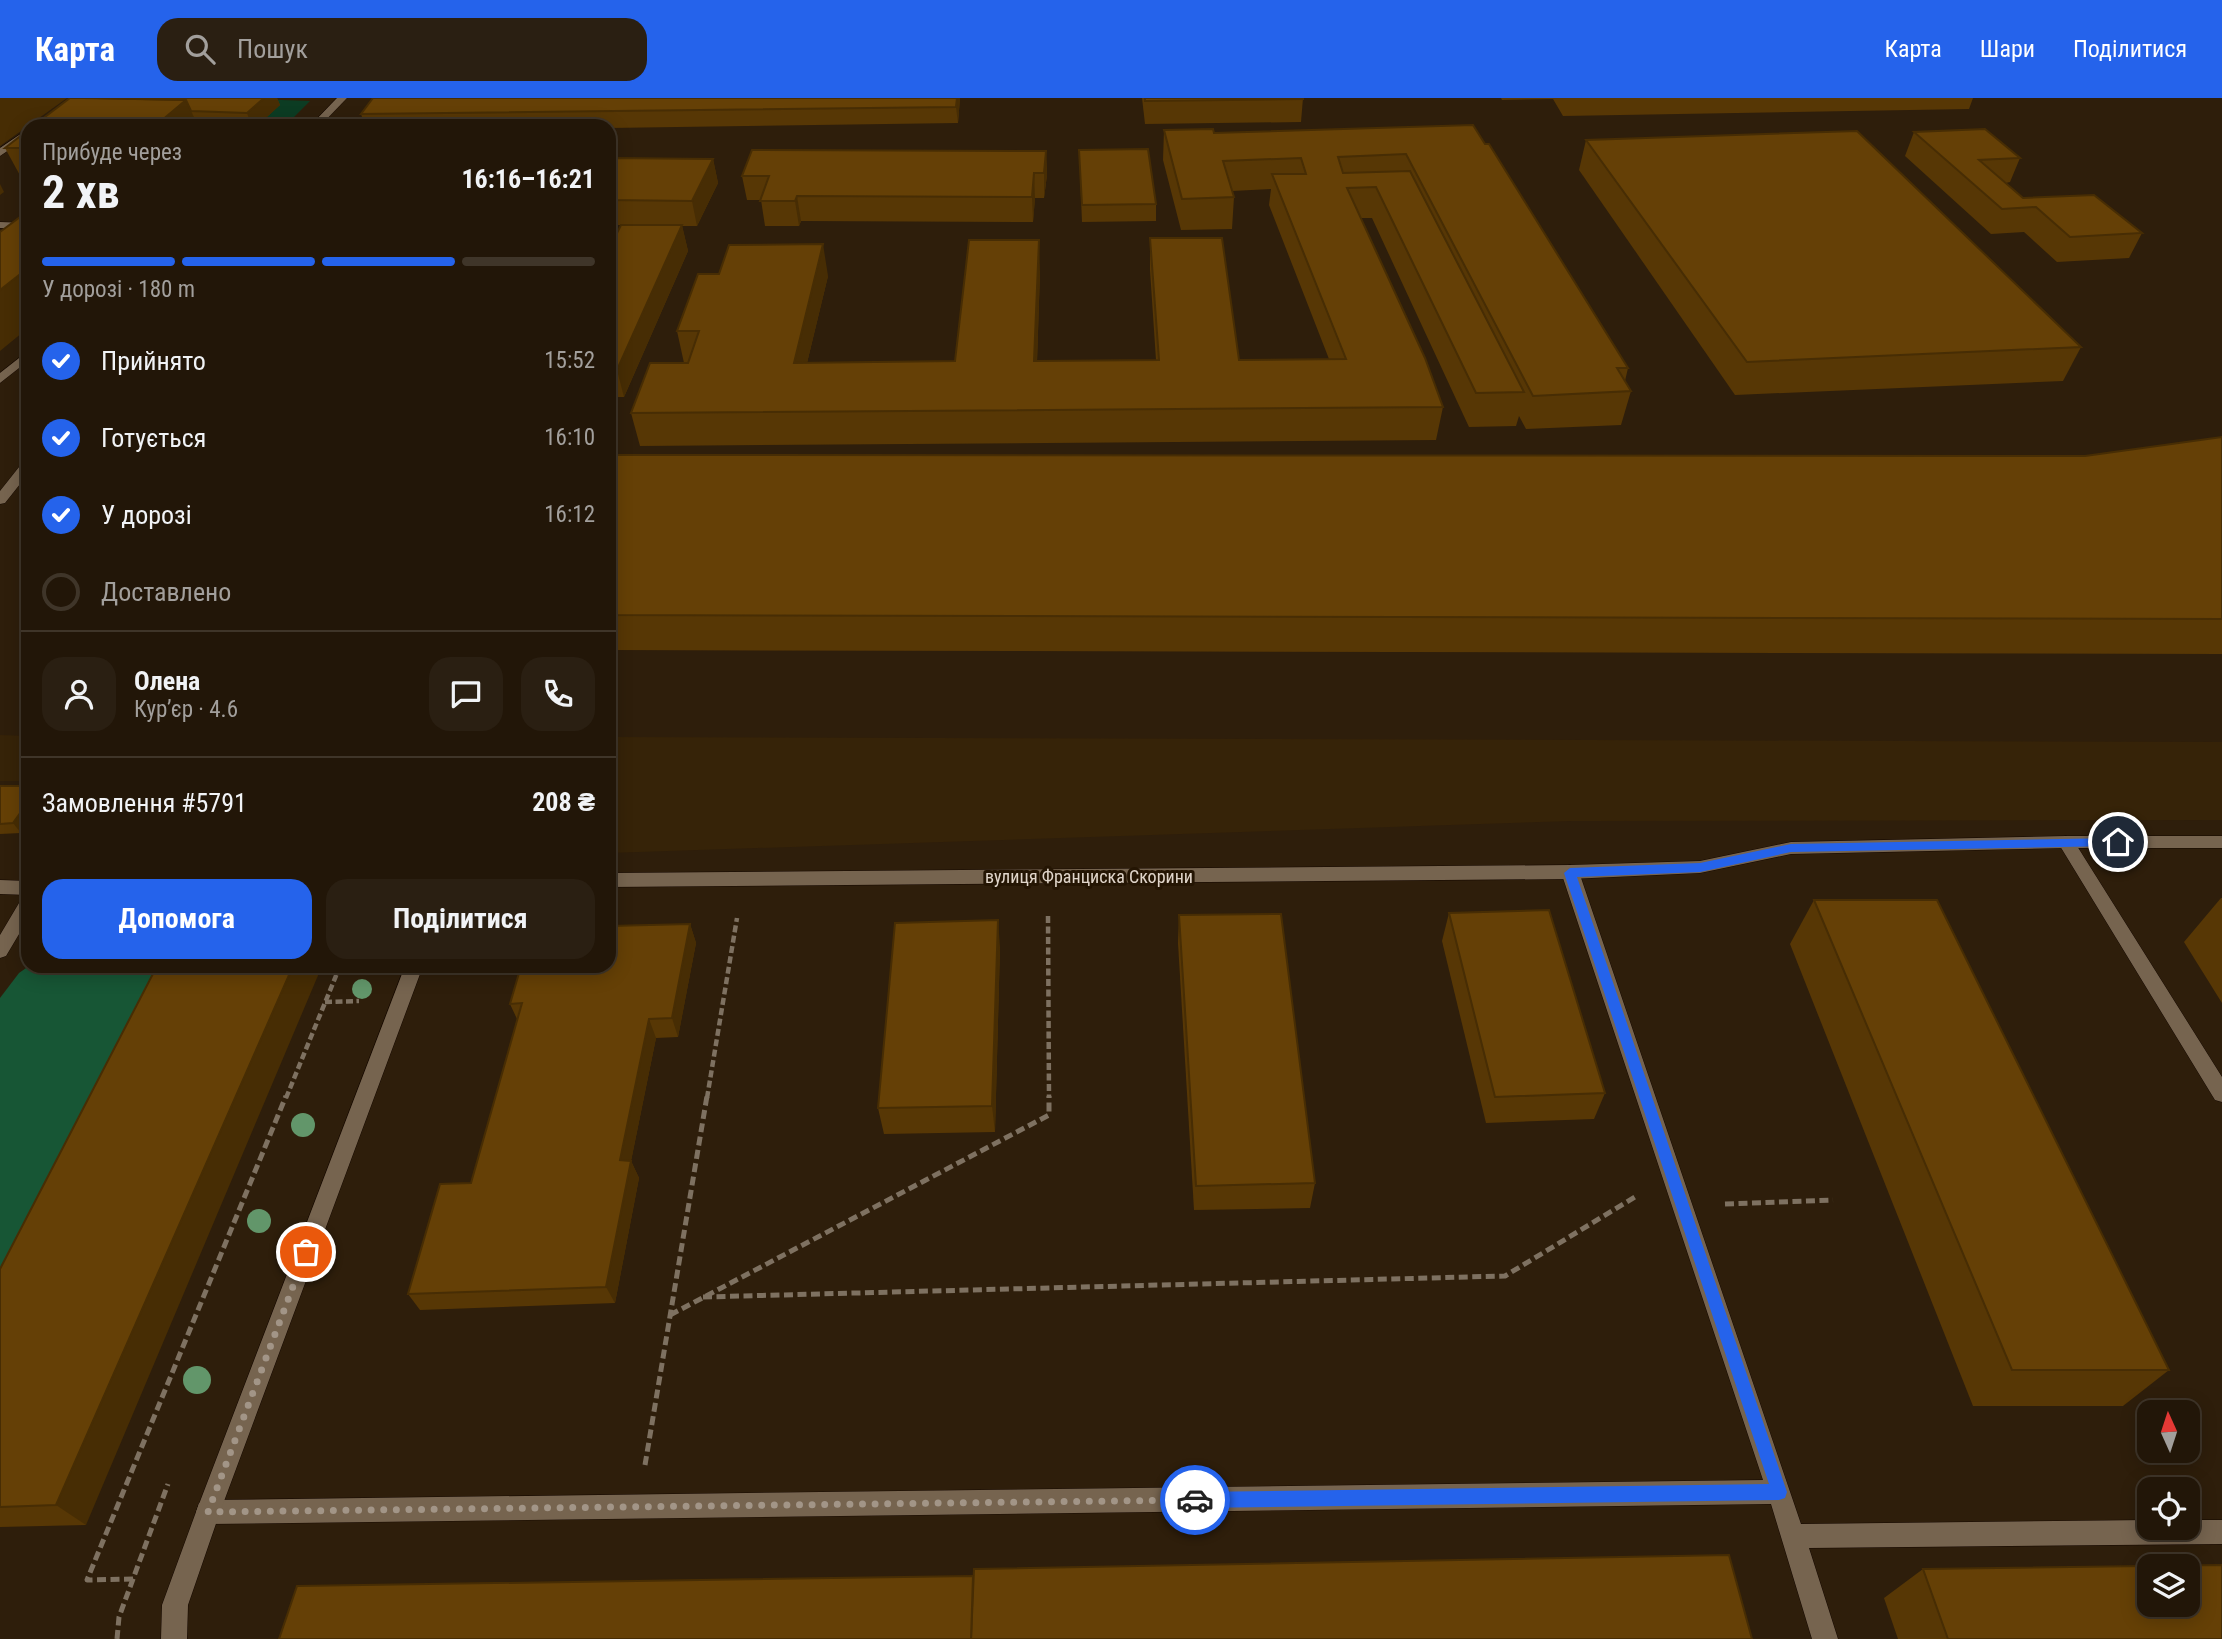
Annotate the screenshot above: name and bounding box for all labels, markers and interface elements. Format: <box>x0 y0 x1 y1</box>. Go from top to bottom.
search box <box>157 18 647 81</box>
text: Карта <box>35 30 115 69</box>
icon: search <box>181 30 219 68</box>
text: Пошук <box>237 34 308 64</box>
text: Карта <box>1884 35 1942 63</box>
text: Шари <box>1980 35 2035 63</box>
text: Поділитися <box>2073 35 2187 63</box>
text: Прибуде через <box>42 139 182 166</box>
text: 16:16–16:21 <box>461 164 595 194</box>
text: 2 хв <box>42 165 120 219</box>
text: У дорозі · 180 m <box>42 276 195 303</box>
icon: check <box>42 342 80 380</box>
text: Прийнято <box>101 346 206 376</box>
text: 15:52 <box>544 347 595 374</box>
icon: check <box>42 419 80 457</box>
text: Готується <box>101 423 206 453</box>
text: 16:10 <box>544 424 595 451</box>
icon: check <box>42 496 80 534</box>
text: У дорозі <box>101 500 192 530</box>
text: 16:12 <box>544 501 595 528</box>
text: Доставлено <box>101 577 231 607</box>
button: person <box>42 657 116 731</box>
button: chat <box>429 657 503 731</box>
button: phone <box>521 657 595 731</box>
text: Олена <box>134 666 200 696</box>
text: Кур’єр · 4.6 <box>134 696 238 723</box>
text: 208 ₴ <box>532 787 595 817</box>
text: Замовлення #5791 <box>42 788 247 818</box>
pin <box>2088 812 2148 872</box>
icon: home <box>2099 823 2137 861</box>
street label: вулиця Франциска Скорини <box>985 866 1193 887</box>
button: Допомога <box>42 879 312 959</box>
button: Поділитися <box>326 879 595 959</box>
pin <box>276 1222 336 1282</box>
icon: bag <box>287 1233 325 1271</box>
north arrow <box>2137 1400 2200 1463</box>
map controls <box>2137 1400 2200 1617</box>
courier <box>1160 1465 1230 1535</box>
button: locate <box>2137 1477 2200 1540</box>
icon: car <box>1176 1481 1214 1519</box>
button: layers <box>2137 1554 2200 1617</box>

